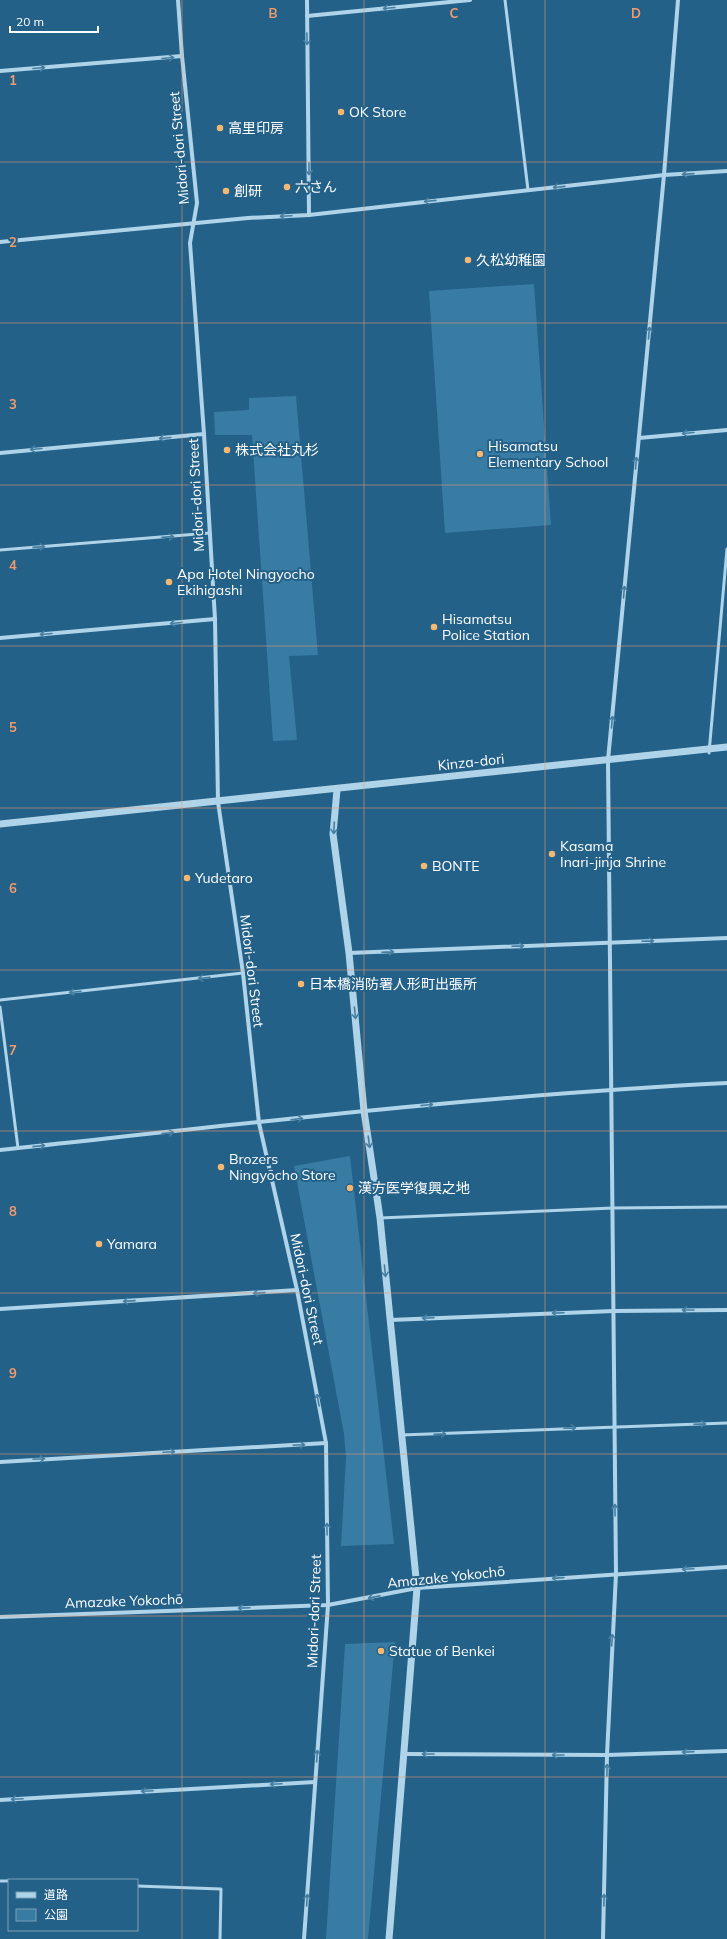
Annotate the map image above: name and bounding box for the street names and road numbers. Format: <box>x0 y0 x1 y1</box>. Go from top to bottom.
street label: Midori-dori Street <box>165 91 193 205</box>
street label: Midori-dori Street <box>184 438 208 552</box>
street label: Kinza-dori <box>437 750 505 774</box>
street label: Midori-dori Street <box>236 914 268 1029</box>
street label: Midori-dori Street <box>286 1232 328 1346</box>
street label: Midori-dori Street <box>303 1554 325 1668</box>
street label: Amazake Yokochō <box>386 1562 506 1592</box>
street label: Amazake Yokochō <box>65 1590 183 1612</box>

